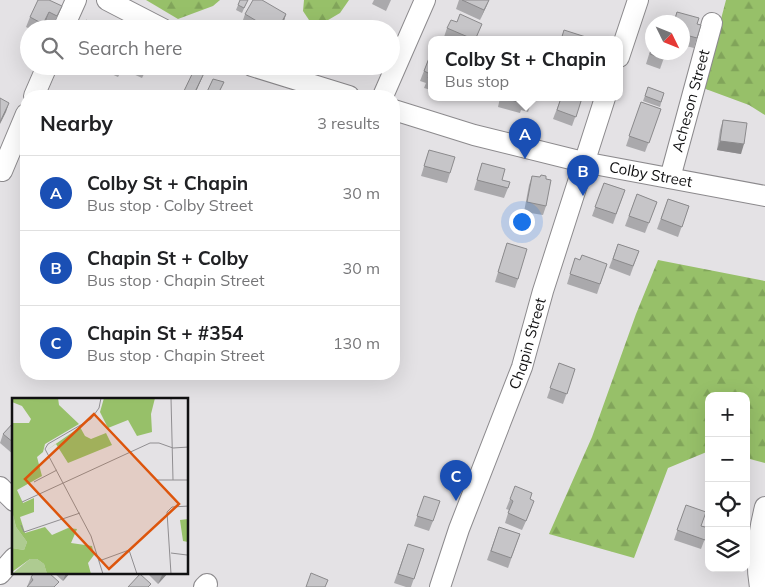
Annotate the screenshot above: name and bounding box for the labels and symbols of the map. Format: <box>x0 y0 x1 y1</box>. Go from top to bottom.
north arrow <box>645 15 690 60</box>
street label: Acheson Street <box>667 47 713 154</box>
pin: A <box>509 118 541 159</box>
pin: B <box>567 155 599 196</box>
street label: Colby Street <box>608 157 694 191</box>
your location <box>509 209 535 235</box>
street label: Chapin Street <box>504 295 550 392</box>
inset map <box>12 398 189 574</box>
pin: C <box>440 460 472 501</box>

